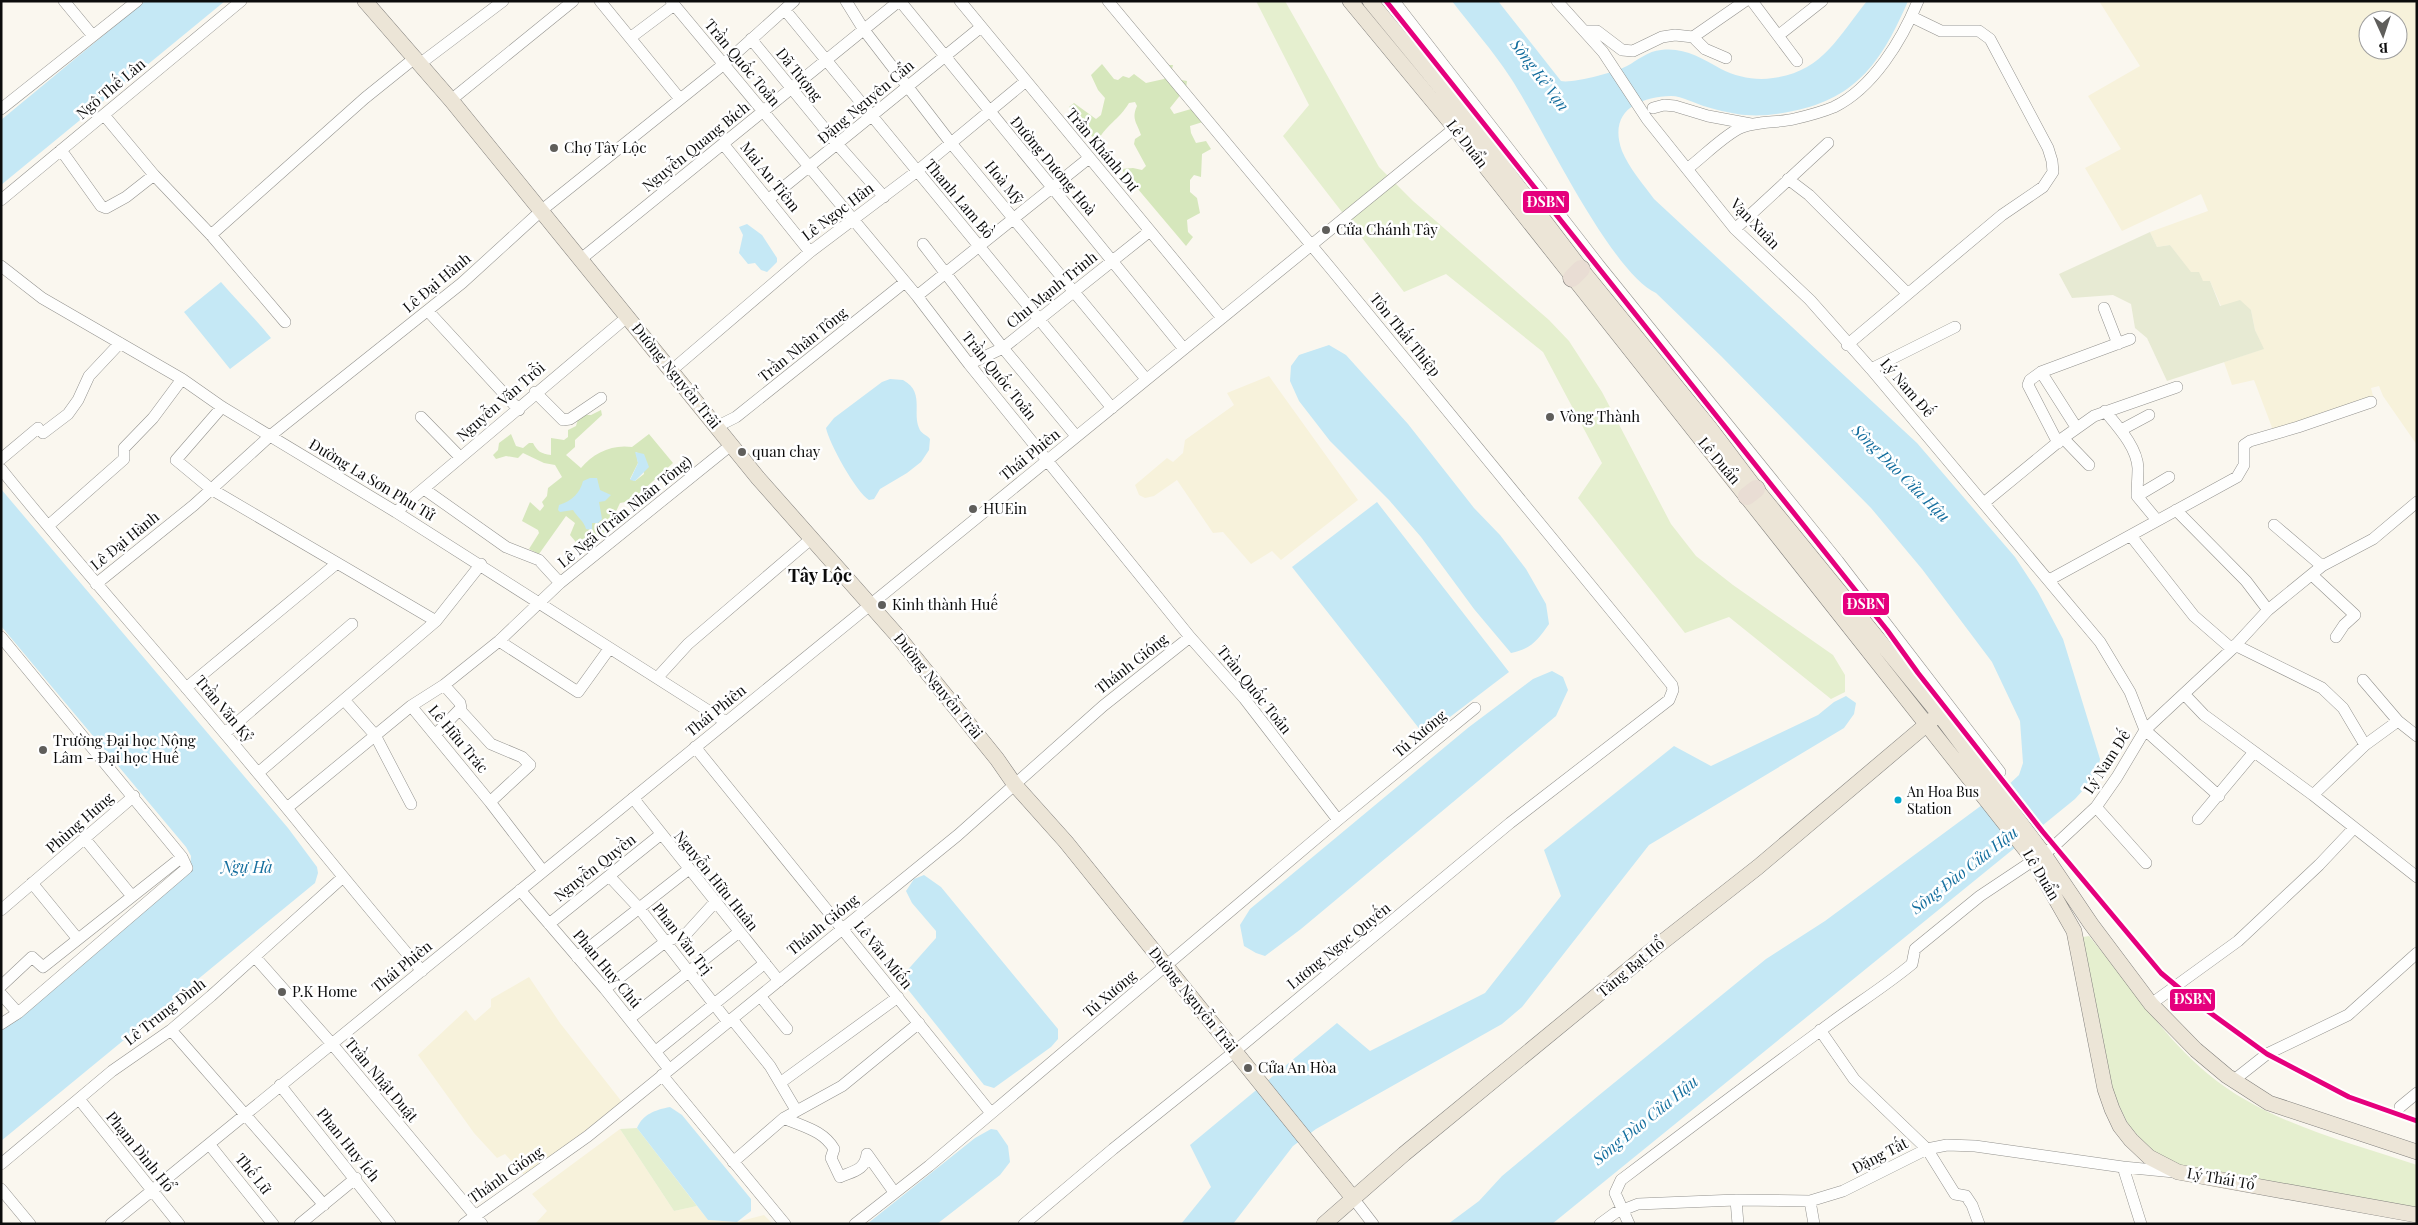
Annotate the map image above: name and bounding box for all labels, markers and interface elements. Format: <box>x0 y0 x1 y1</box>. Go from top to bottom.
north arrow <box>2358 10 2408 60</box>
street label: Trần Quốc Toản <box>700 14 786 110</box>
water label: Sông Kẻ Vạn <box>1506 33 1575 115</box>
text: B <box>2379 39 2389 58</box>
street label: Dã Tượng <box>772 43 828 105</box>
street label: Ngô Thế Lân <box>71 53 149 123</box>
street label: Đặng Nguyên Cẩn <box>813 55 918 147</box>
street label: Nguyễn Quang Bích <box>638 97 753 196</box>
street label: Trần Khánh Dư <box>1062 103 1144 196</box>
street label: Đường Dương Hoà <box>1006 112 1101 219</box>
street label: Lê Duẩn <box>1443 115 1493 172</box>
place label: Chợ Tây Lộc <box>564 137 646 157</box>
street label: Mai An Tiêm <box>736 137 806 216</box>
marker: Chợ Tây Lộc <box>548 142 560 154</box>
street label: Thanh Lam Bồ <box>921 154 1000 242</box>
street label: Hoà Mỹ <box>981 156 1029 209</box>
street label: Lê Ngọc Hân <box>797 178 877 245</box>
line badge: ĐSBN <box>1522 190 1570 214</box>
text: ĐSBN <box>1527 192 1565 211</box>
street label: Vạn Xuân <box>1726 193 1785 253</box>
place label: Cửa Chánh Tây <box>1336 219 1438 239</box>
marker: Cửa Chánh Tây <box>1320 224 1332 236</box>
street label: Chu Mạnh Trinh <box>1002 246 1101 332</box>
street label: Lê Đại Hành <box>398 248 475 317</box>
street label: Tôn Thất Thiệp <box>1366 288 1446 380</box>
street label: Trần Nhân Tông <box>754 302 851 386</box>
street label: Đường Nguyễn Trãi <box>628 318 726 433</box>
street label: Trần Quốc Toản <box>958 326 1042 424</box>
street label: Lý Nam Đế <box>1877 353 1940 421</box>
street label: Nguyễn Văn Trỗi <box>452 357 549 445</box>
place label: Vòng Thành <box>1559 406 1640 426</box>
marker: Vòng Thành <box>1544 411 1556 423</box>
water label: Sông Đào Cửa Hậu <box>1847 418 1955 526</box>
street label: Thái Phiên <box>995 424 1064 485</box>
street label: Lê Duẩn <box>1694 432 1745 488</box>
street label: Đường La Sơn Phu Tử <box>306 434 439 525</box>
place label: quan chay <box>752 441 821 461</box>
marker: quan chay <box>736 446 748 458</box>
street label: Lê Ngã (Trần Nhân Tông) <box>553 451 695 571</box>
place label: HUEin <box>983 498 1027 518</box>
marker: HUEin <box>967 503 979 515</box>
street label: Lê Đại Hành <box>86 506 163 574</box>
district label: Tây Lộc <box>788 563 852 587</box>
line badge: ĐSBN <box>1842 592 1890 616</box>
place label: Kinh thành Huế <box>892 593 998 614</box>
text: ĐSBN <box>1847 594 1885 613</box>
marker: Kinh thành Huế <box>876 599 888 611</box>
street label: Đường Nguyễn Trãi <box>890 628 988 743</box>
street label: Thánh Gióng <box>1091 629 1172 698</box>
street label: Trần Quốc Toản <box>1213 640 1297 738</box>
street label: Trần Văn Kỷ <box>191 671 259 746</box>
street label: Thái Phiên <box>681 680 750 741</box>
street label: Lê Hữu Trác <box>424 700 493 777</box>
street label: Tú Xương <box>1389 705 1450 761</box>
street label: Lý Nam Đế <box>2077 725 2134 797</box>
place label: Trường Đại học Nông Lâm - Đại học Huế <box>53 730 196 767</box>
marker: Trường Đại học Nông Lâm - Đại học Huế <box>37 744 49 756</box>
place label: An Hoa Bus Station <box>1906 782 1979 818</box>
street label: Phùng Hưng <box>41 787 117 857</box>
marker: An Hoa Bus Station <box>1893 795 1903 805</box>
water label: Sông Đào Cửa Hậu <box>1905 821 2022 919</box>
street label: Nguyễn Hữu Huân <box>670 826 763 935</box>
street label: Nguyễn Quyền <box>549 828 639 905</box>
street label: Lê Duẩn <box>2019 845 2065 904</box>
water label: Ngự Hà <box>219 856 273 877</box>
street label: Thánh Gióng <box>782 889 862 959</box>
street label: Lương Ngọc Quyến <box>1282 897 1394 993</box>
street label: Phan Văn Trị <box>648 898 717 979</box>
street label: Lê Văn Miến <box>850 915 918 993</box>
street label: Phan Huy Chú <box>569 925 647 1012</box>
street label: Tăng Bạt Hổ <box>1593 933 1669 1001</box>
street label: Thái Phiên <box>367 936 436 997</box>
street label: Đường Nguyễn Trãi <box>1145 942 1243 1057</box>
street label: Tú Xương <box>1079 965 1140 1021</box>
street label: Lê Trung Đình <box>120 973 209 1049</box>
place label: P.K Home <box>292 981 357 1001</box>
marker: P.K Home <box>276 986 288 998</box>
line badge: ĐSBN <box>2169 988 2216 1012</box>
text: ĐSBN <box>2174 989 2212 1008</box>
street label: Trần Nhật Duật <box>341 1033 423 1126</box>
place label: Cửa An Hòa <box>1258 1057 1337 1077</box>
marker: Cửa An Hòa <box>1242 1062 1254 1074</box>
water label: Sông Đào Cửa Hậu <box>1587 1070 1702 1169</box>
street label: Phan Huy Ích <box>313 1103 385 1186</box>
street label: Phạm Đình Hổ <box>102 1107 180 1196</box>
street label: Đặng Tất <box>1848 1132 1912 1178</box>
street label: Thánh Gióng <box>464 1141 547 1207</box>
street label: Thế Lữ <box>231 1148 277 1198</box>
street label: Lý Thái Tổ <box>2186 1162 2257 1194</box>

